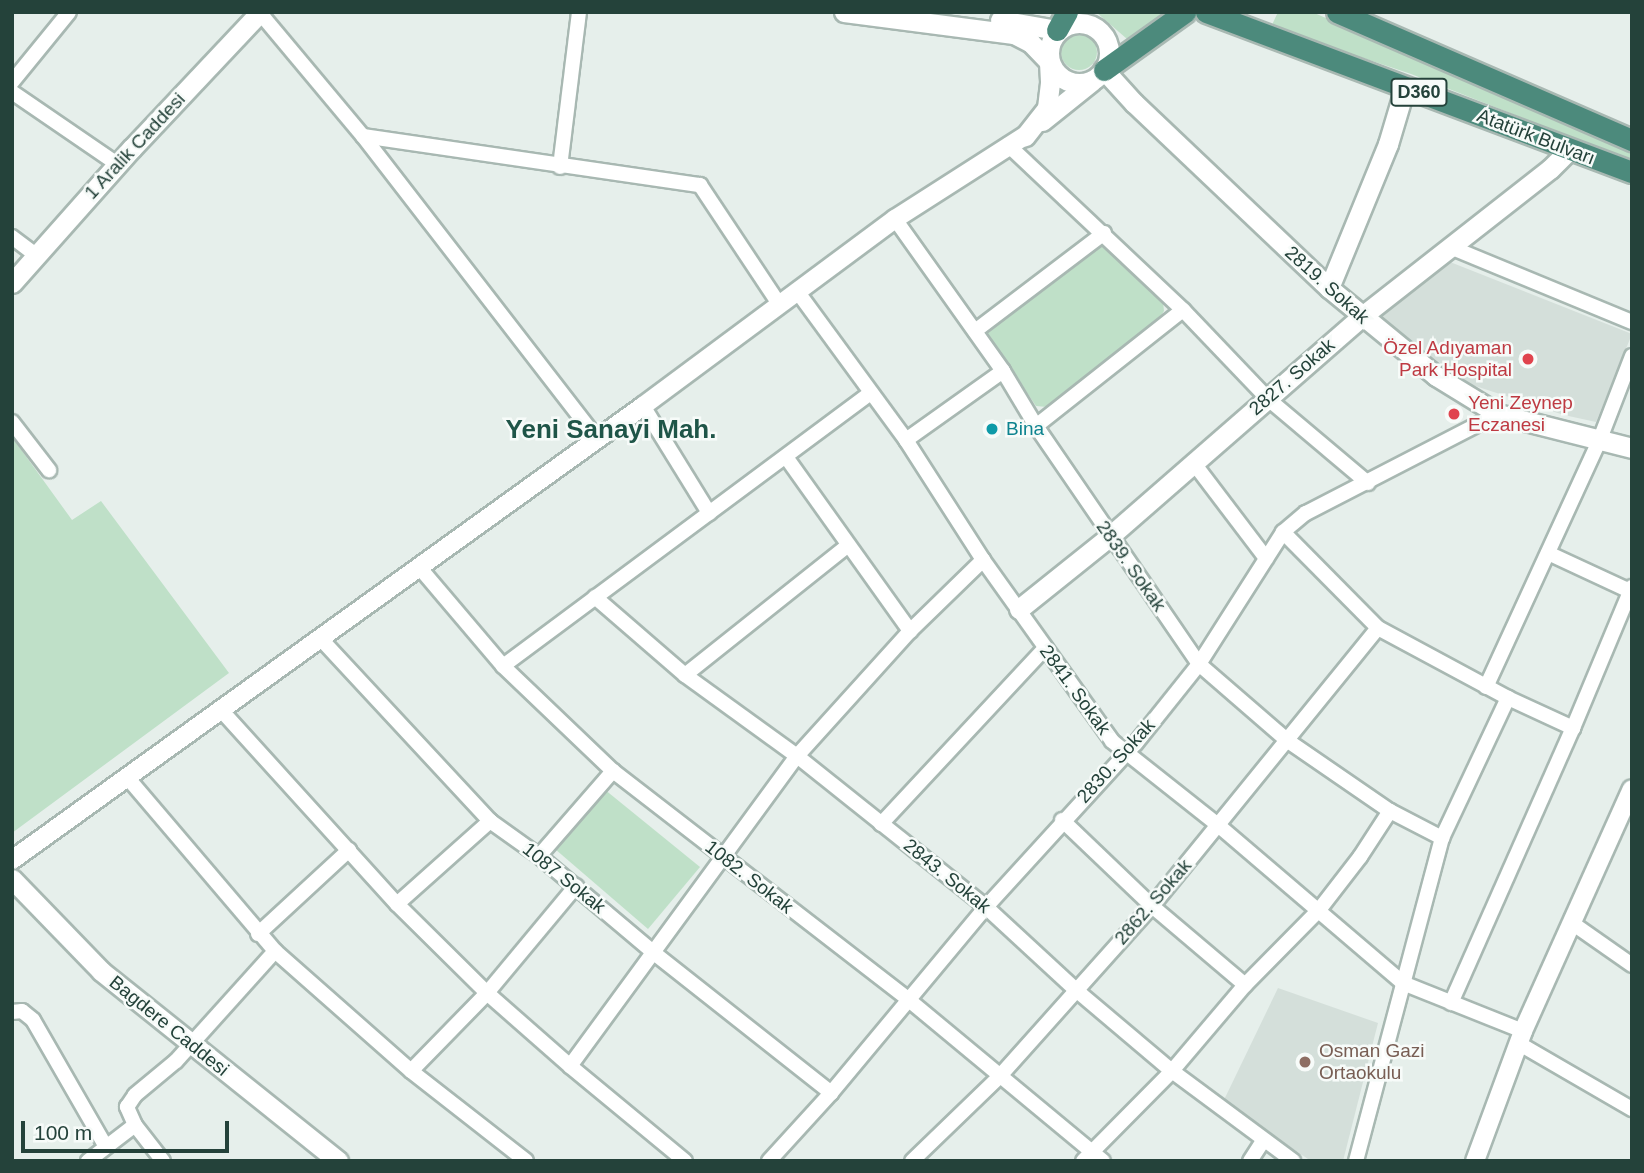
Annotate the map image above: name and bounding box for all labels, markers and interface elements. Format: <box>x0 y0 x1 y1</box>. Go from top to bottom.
road number: D360 <box>1389 78 1449 106</box>
street label: 1 Aralik Caddesi <box>79 88 191 204</box>
street label: Atatürk Bulvarı <box>1474 104 1598 170</box>
street label: 2819. Sokak <box>1280 241 1374 329</box>
street label: 2827. Sokak <box>1245 334 1339 420</box>
place label: Özel Adıyaman Park Hospital <box>1382 337 1512 381</box>
marker: Özel Adıyaman Park Hospital <box>1518 349 1538 369</box>
place label: Yeni Zeynep Eczanesi <box>1468 392 1573 436</box>
marker: Yeni Zeynep Eczanesi <box>1446 406 1462 422</box>
district label: Yeni Sanayi Mah. <box>506 414 716 446</box>
place label: Bina <box>1006 418 1044 440</box>
marker: Bina <box>984 421 1000 437</box>
street label: 2839. Sokak <box>1091 516 1171 616</box>
street label: 2841. Sokak <box>1035 641 1115 739</box>
street label: 2830. Sokak <box>1072 714 1160 808</box>
street label: 2843. Sokak <box>899 834 995 918</box>
street label: 1082. Sokak <box>700 835 798 919</box>
street label: 1087 Sokak <box>518 838 610 918</box>
street label: 2862. Sokak <box>1110 855 1196 949</box>
street label: Bagdere Caddesi <box>105 971 233 1081</box>
place label: Osman Gazi Ortaokulu <box>1319 1040 1425 1084</box>
marker: Osman Gazi Ortaokulu <box>1297 1054 1313 1070</box>
scale bar <box>24 1106 233 1150</box>
text: 100 m <box>34 1121 92 1144</box>

